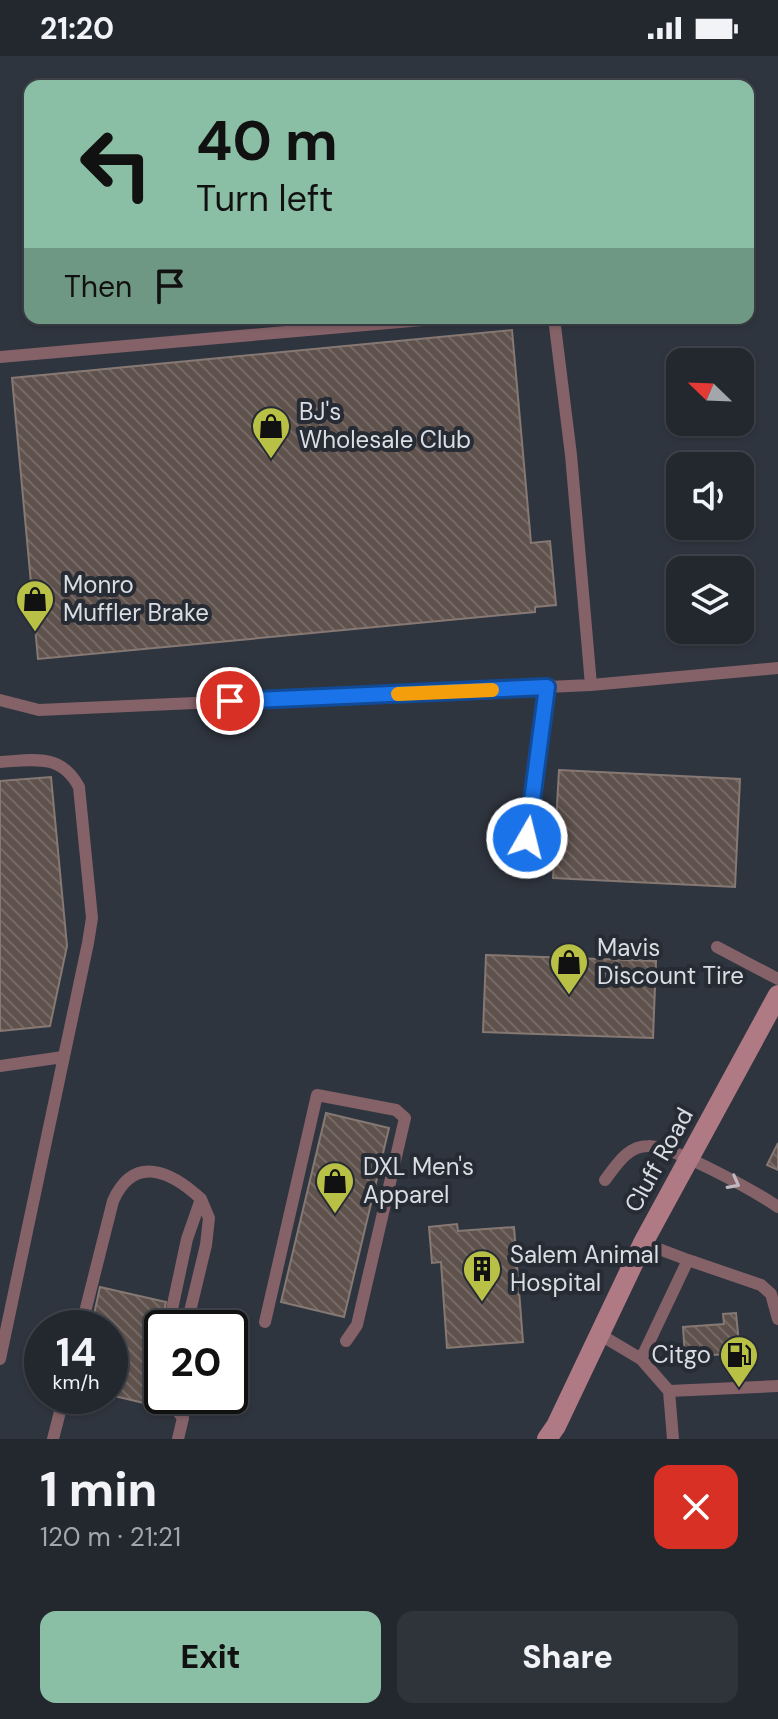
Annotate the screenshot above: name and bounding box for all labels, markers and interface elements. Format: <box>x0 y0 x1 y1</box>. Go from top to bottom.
text: 21:20 <box>40 9 114 48</box>
text: 40 m <box>196 104 338 177</box>
icon: left <box>64 112 168 216</box>
text: Turn left <box>196 175 333 222</box>
icon: arrive <box>148 264 192 308</box>
text: Then <box>64 267 132 306</box>
north arrow <box>666 348 754 436</box>
map controls <box>666 348 754 644</box>
place label: BJ's Wholesale Club <box>299 396 471 455</box>
shop icon: BJ's Wholesale Club <box>250 405 292 460</box>
button: sound <box>666 452 754 540</box>
button: layers <box>666 556 754 644</box>
place label: Monro Muffler Brake <box>63 569 209 628</box>
shop icon: Monro Muffler Brake <box>14 578 56 633</box>
pin <box>196 667 264 735</box>
icon: arrive <box>208 679 252 723</box>
position arrow <box>485 796 569 880</box>
place label: Mavis Discount Tire <box>597 932 744 991</box>
shop icon: Mavis Discount Tire <box>548 941 590 996</box>
street label: Cluff Road <box>617 1102 700 1218</box>
place label: DXL Men's Apparel <box>363 1151 474 1210</box>
shop icon: DXL Men's Apparel <box>314 1160 356 1215</box>
one-way arrow <box>725 1173 740 1188</box>
place label: Salem Animal Hospital <box>510 1239 659 1298</box>
building icon: Salem Animal Hospital <box>461 1248 503 1303</box>
speed limit sign: 20 <box>144 1310 248 1414</box>
text: 14 <box>56 1326 96 1378</box>
fuel station icon: Citgo <box>718 1334 760 1389</box>
place label: Citgo <box>651 1339 711 1370</box>
text: km/h <box>52 1369 100 1395</box>
text: 1 min <box>40 1458 157 1521</box>
button: close <box>654 1465 738 1549</box>
text: 120 m · 21:21 <box>40 1520 181 1554</box>
button: Exit <box>40 1611 381 1703</box>
button: Share <box>397 1611 738 1703</box>

